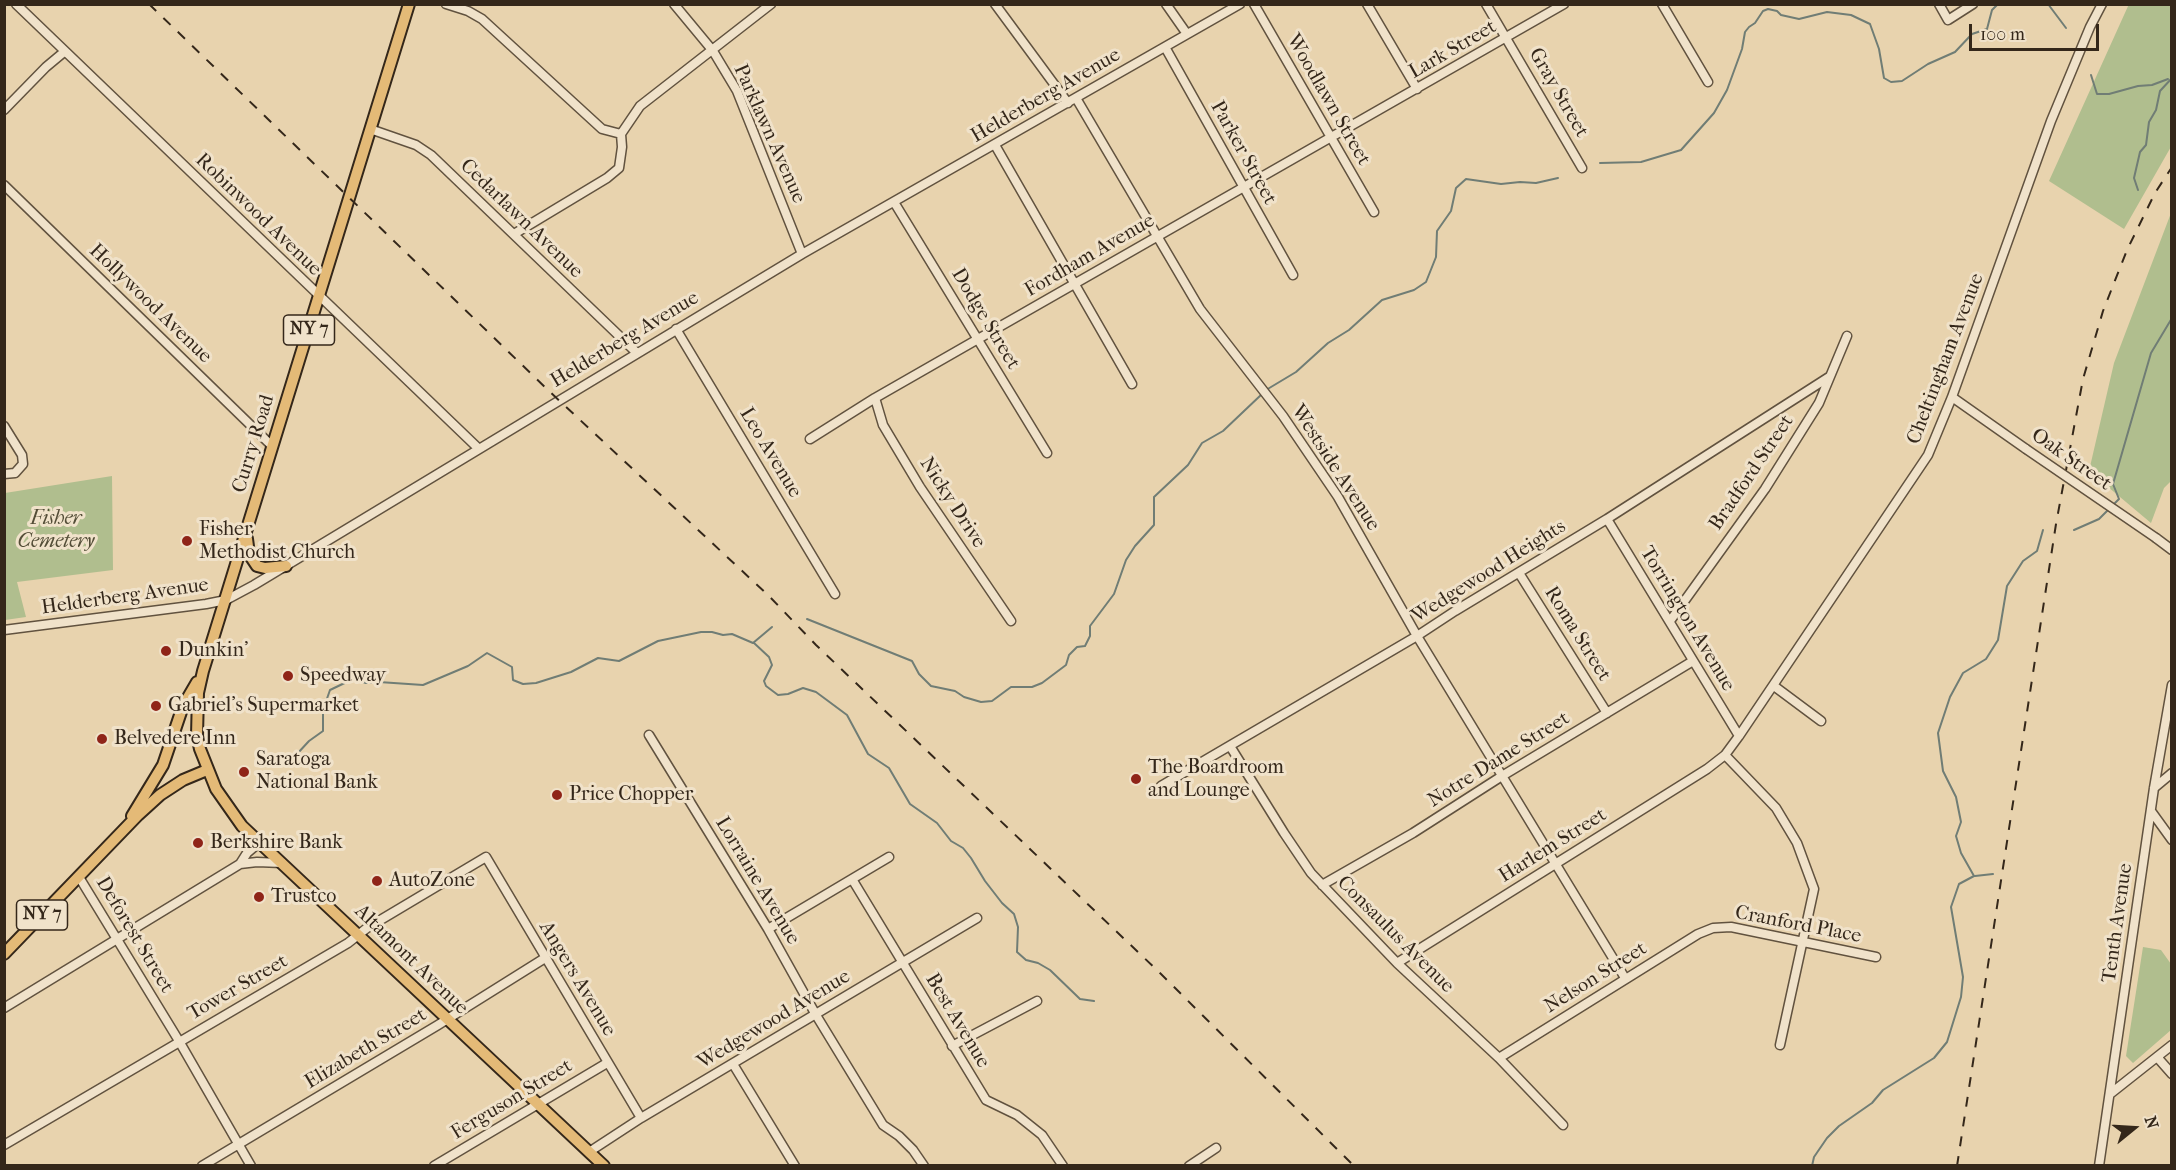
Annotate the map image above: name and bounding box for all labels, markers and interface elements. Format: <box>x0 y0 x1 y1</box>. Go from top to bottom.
scale bar <box>1972 12 2102 50</box>
street label: Lark Street <box>1405 15 1501 85</box>
text: 100 m <box>1980 24 2025 45</box>
street label: Woodlawn Street <box>1281 30 1375 170</box>
street label: Helderberg Avenue <box>967 44 1125 148</box>
street label: Gray Street <box>1523 44 1593 142</box>
street label: Parklawn Avenue <box>728 61 810 207</box>
street label: Parker Street <box>1205 97 1281 209</box>
street label: Robinwood Avenue <box>190 149 326 281</box>
street label: Cedarlawn Avenue <box>455 154 587 284</box>
street label: Fordham Avenue <box>1021 209 1159 303</box>
street label: Hollywood Avenue <box>84 239 216 369</box>
street label: Dodge Street <box>945 264 1025 374</box>
street label: Cheltingham Avenue <box>1902 270 1990 448</box>
street label: Helderberg Avenue <box>547 286 703 394</box>
road number: NY 7 <box>284 315 334 345</box>
street label: Curry Road <box>228 392 280 496</box>
street label: Westside Avenue <box>1285 400 1385 536</box>
street label: Leo Avenue <box>734 404 806 502</box>
street label: Bradford Street <box>1705 411 1799 535</box>
street label: Oak Street <box>2026 424 2116 496</box>
street label: Nicky Drive <box>914 453 990 553</box>
park label: Fisher Cemetery <box>17 507 95 554</box>
street label: Wedgewood Heights <box>1408 515 1570 629</box>
place label: Fisher Methodist Church <box>199 518 355 565</box>
marker: Fisher Methodist Church <box>180 534 194 548</box>
street label: Torrington Avenue <box>1634 542 1740 696</box>
street label: Helderberg Avenue <box>40 573 210 621</box>
street label: Roma Street <box>1538 582 1616 686</box>
place label: Dunkin' <box>178 639 248 663</box>
marker: Dunkin' <box>159 644 173 658</box>
place label: Speedway <box>300 664 386 688</box>
marker: Speedway <box>281 669 295 683</box>
place label: Gabriel's Supermarket <box>168 694 359 718</box>
marker: Gabriel's Supermarket <box>149 699 163 713</box>
street label: Notre Dame Street <box>1424 707 1574 813</box>
place label: Belvedere Inn <box>114 727 236 751</box>
marker: Belvedere Inn <box>95 732 109 746</box>
place label: Saratoga National Bank <box>256 748 378 795</box>
place label: The Boardroom and Lounge <box>1148 756 1284 803</box>
marker: Saratoga National Bank <box>237 765 251 779</box>
marker: The Boardroom and Lounge <box>1129 772 1143 786</box>
place label: Price Chopper <box>569 783 693 807</box>
marker: Price Chopper <box>550 788 564 802</box>
street label: Harlem Street <box>1495 803 1611 889</box>
street label: Lorraine Avenue <box>709 813 805 949</box>
place label: Berkshire Bank <box>210 831 343 855</box>
marker: Berkshire Bank <box>191 836 205 850</box>
street label: Tenth Avenue <box>2098 862 2138 984</box>
place label: AutoZone <box>389 869 475 893</box>
street label: Consaulus Avenue <box>1331 871 1459 999</box>
street label: Deforest Street <box>90 873 178 997</box>
marker: AutoZone <box>370 874 384 888</box>
place label: Trustco <box>271 885 336 909</box>
marker: Trustco <box>252 890 266 904</box>
road number: NY 7 <box>16 900 68 930</box>
street label: Altamont Avenue <box>349 900 473 1020</box>
street label: Cranford Place <box>1733 901 1863 949</box>
street label: Angers Avenue <box>533 917 621 1041</box>
street label: Nelson Street <box>1540 937 1652 1019</box>
street label: Tower Street <box>184 950 292 1026</box>
street label: Wedgewood Avenue <box>693 965 855 1075</box>
street label: Best Avenue <box>919 969 995 1073</box>
street label: Elizabeth Street <box>301 1003 431 1095</box>
street label: Ferguson Street <box>447 1054 577 1146</box>
north arrow <box>2104 1098 2164 1158</box>
text: N <box>2141 1114 2163 1131</box>

